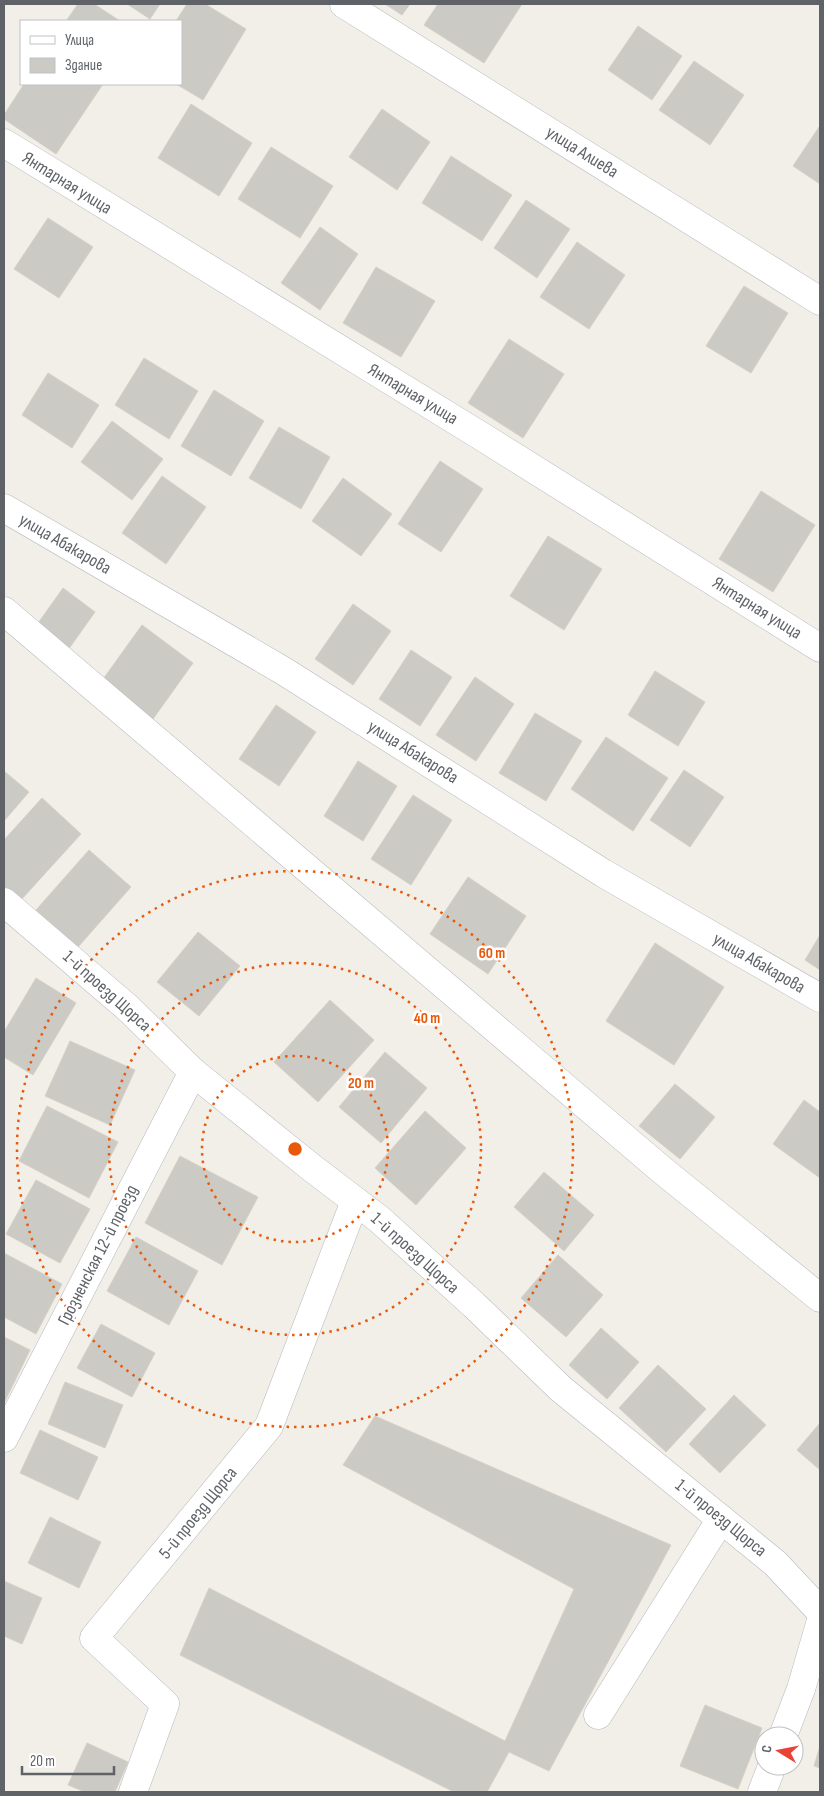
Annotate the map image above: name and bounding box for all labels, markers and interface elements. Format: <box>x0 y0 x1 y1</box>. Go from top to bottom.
legend <box>20 20 182 85</box>
text: Улица <box>65 31 94 50</box>
text: Здание <box>65 56 102 75</box>
street label: улица Алиева <box>542 122 622 182</box>
street label: Янтарная улица <box>19 147 116 219</box>
street label: Янтарная улица <box>364 359 462 429</box>
street label: улица Абакарова <box>15 509 115 579</box>
street label: Янтарная улица <box>709 572 806 644</box>
street label: улица Абакарова <box>364 716 462 788</box>
street label: улица Абакарова <box>709 928 809 998</box>
text: 60 m <box>479 944 505 963</box>
street label: 1-й проезд Щорса <box>59 946 155 1036</box>
text: 40 m <box>414 1009 440 1028</box>
text: 20 m <box>348 1074 374 1093</box>
centre of rings <box>286 1140 304 1158</box>
street label: Грозненская 12-й проезд <box>54 1181 142 1329</box>
street label: 1-й проезд Щорса <box>367 1208 463 1298</box>
street label: 5-й проезд Щорса <box>155 1463 241 1563</box>
street label: 1-й проезд Щорса <box>671 1475 771 1561</box>
north arrow <box>754 1726 804 1776</box>
scale bar <box>22 1744 115 1776</box>
text: С <box>758 1744 776 1754</box>
text: 20 m <box>30 1752 55 1771</box>

